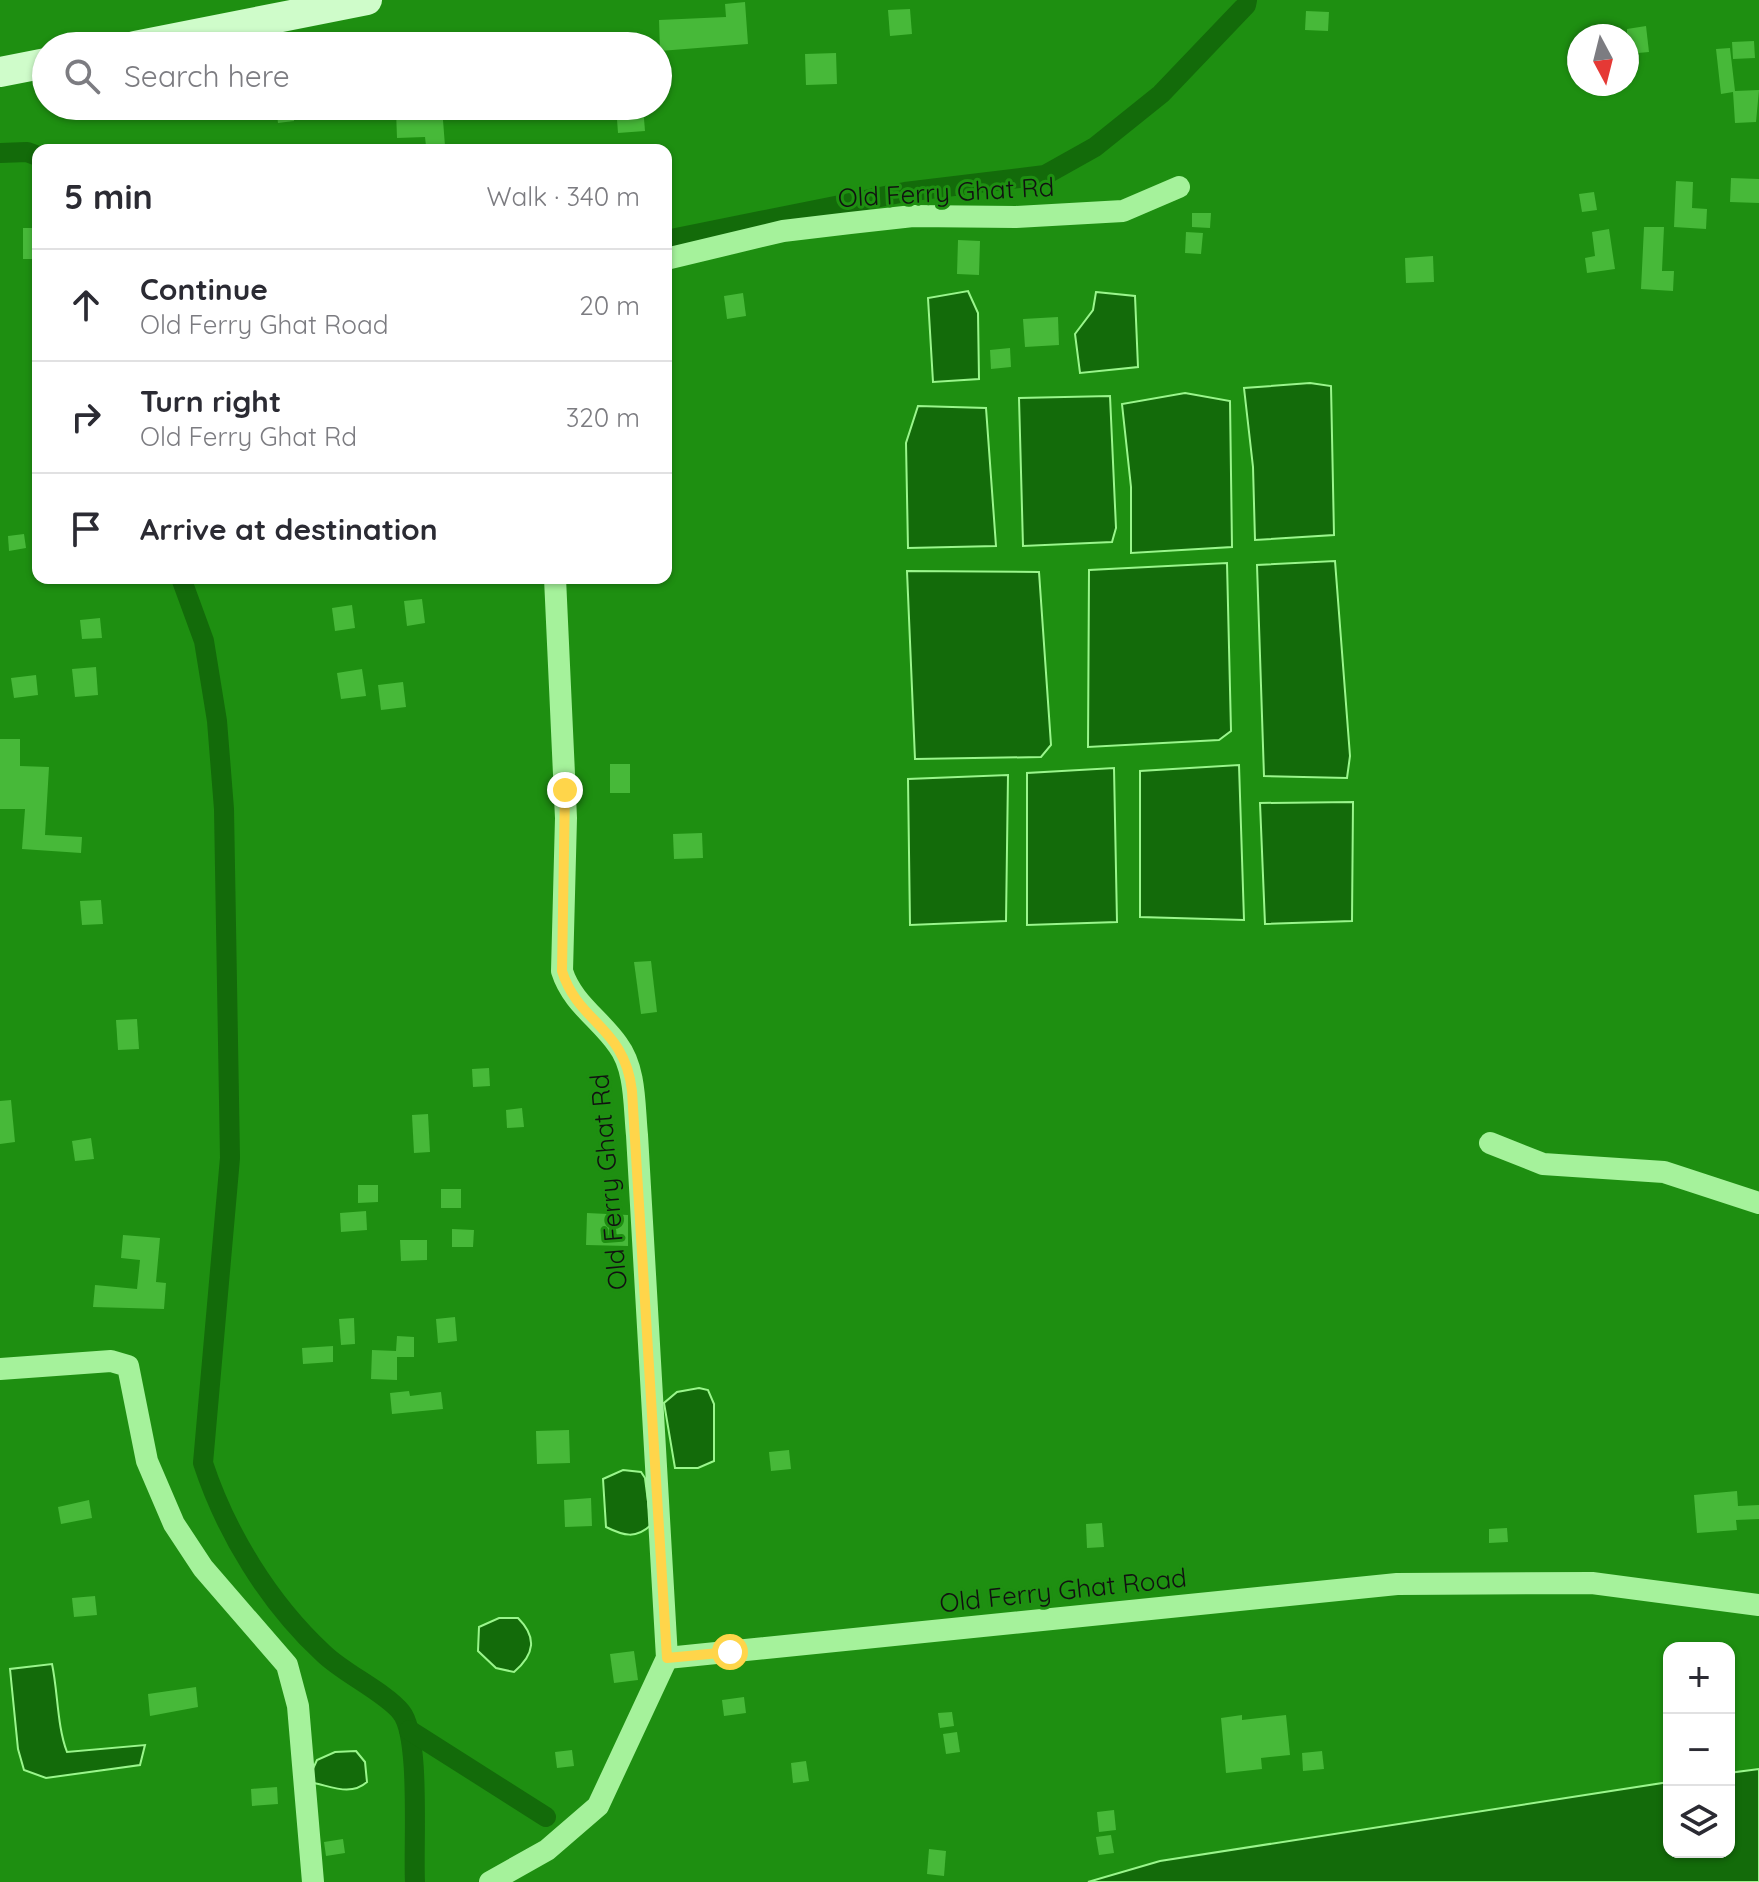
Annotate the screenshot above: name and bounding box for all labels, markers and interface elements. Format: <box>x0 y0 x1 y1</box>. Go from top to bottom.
north arrow <box>1567 24 1639 96</box>
search box <box>32 32 672 120</box>
icon: search <box>60 54 104 98</box>
text: Search here <box>124 57 290 95</box>
street label: Old Ferry Ghat Rd <box>837 170 1055 214</box>
text: 5 min <box>64 175 153 218</box>
text: Walk · 340 m <box>487 180 640 213</box>
text: Continue <box>140 270 268 308</box>
icon: ahead <box>64 283 108 327</box>
text: 20 m <box>579 289 640 322</box>
text: Old Ferry Ghat Road <box>140 308 388 341</box>
text: Turn right <box>140 382 281 420</box>
icon: right <box>64 395 108 439</box>
text: 320 m <box>566 401 640 434</box>
text: Old Ferry Ghat Rd <box>140 420 357 453</box>
icon: arrive <box>64 507 108 551</box>
text: Arrive at destination <box>140 510 438 548</box>
route end <box>547 772 583 808</box>
street label: Old Ferry Ghat Rd <box>582 1072 634 1292</box>
street label: Old Ferry Ghat Road <box>938 1561 1188 1619</box>
route start <box>712 1634 748 1670</box>
map controls <box>1663 1642 1735 1858</box>
button: + <box>1663 1642 1735 1714</box>
button: − <box>1663 1714 1735 1786</box>
button: layers <box>1663 1786 1735 1858</box>

